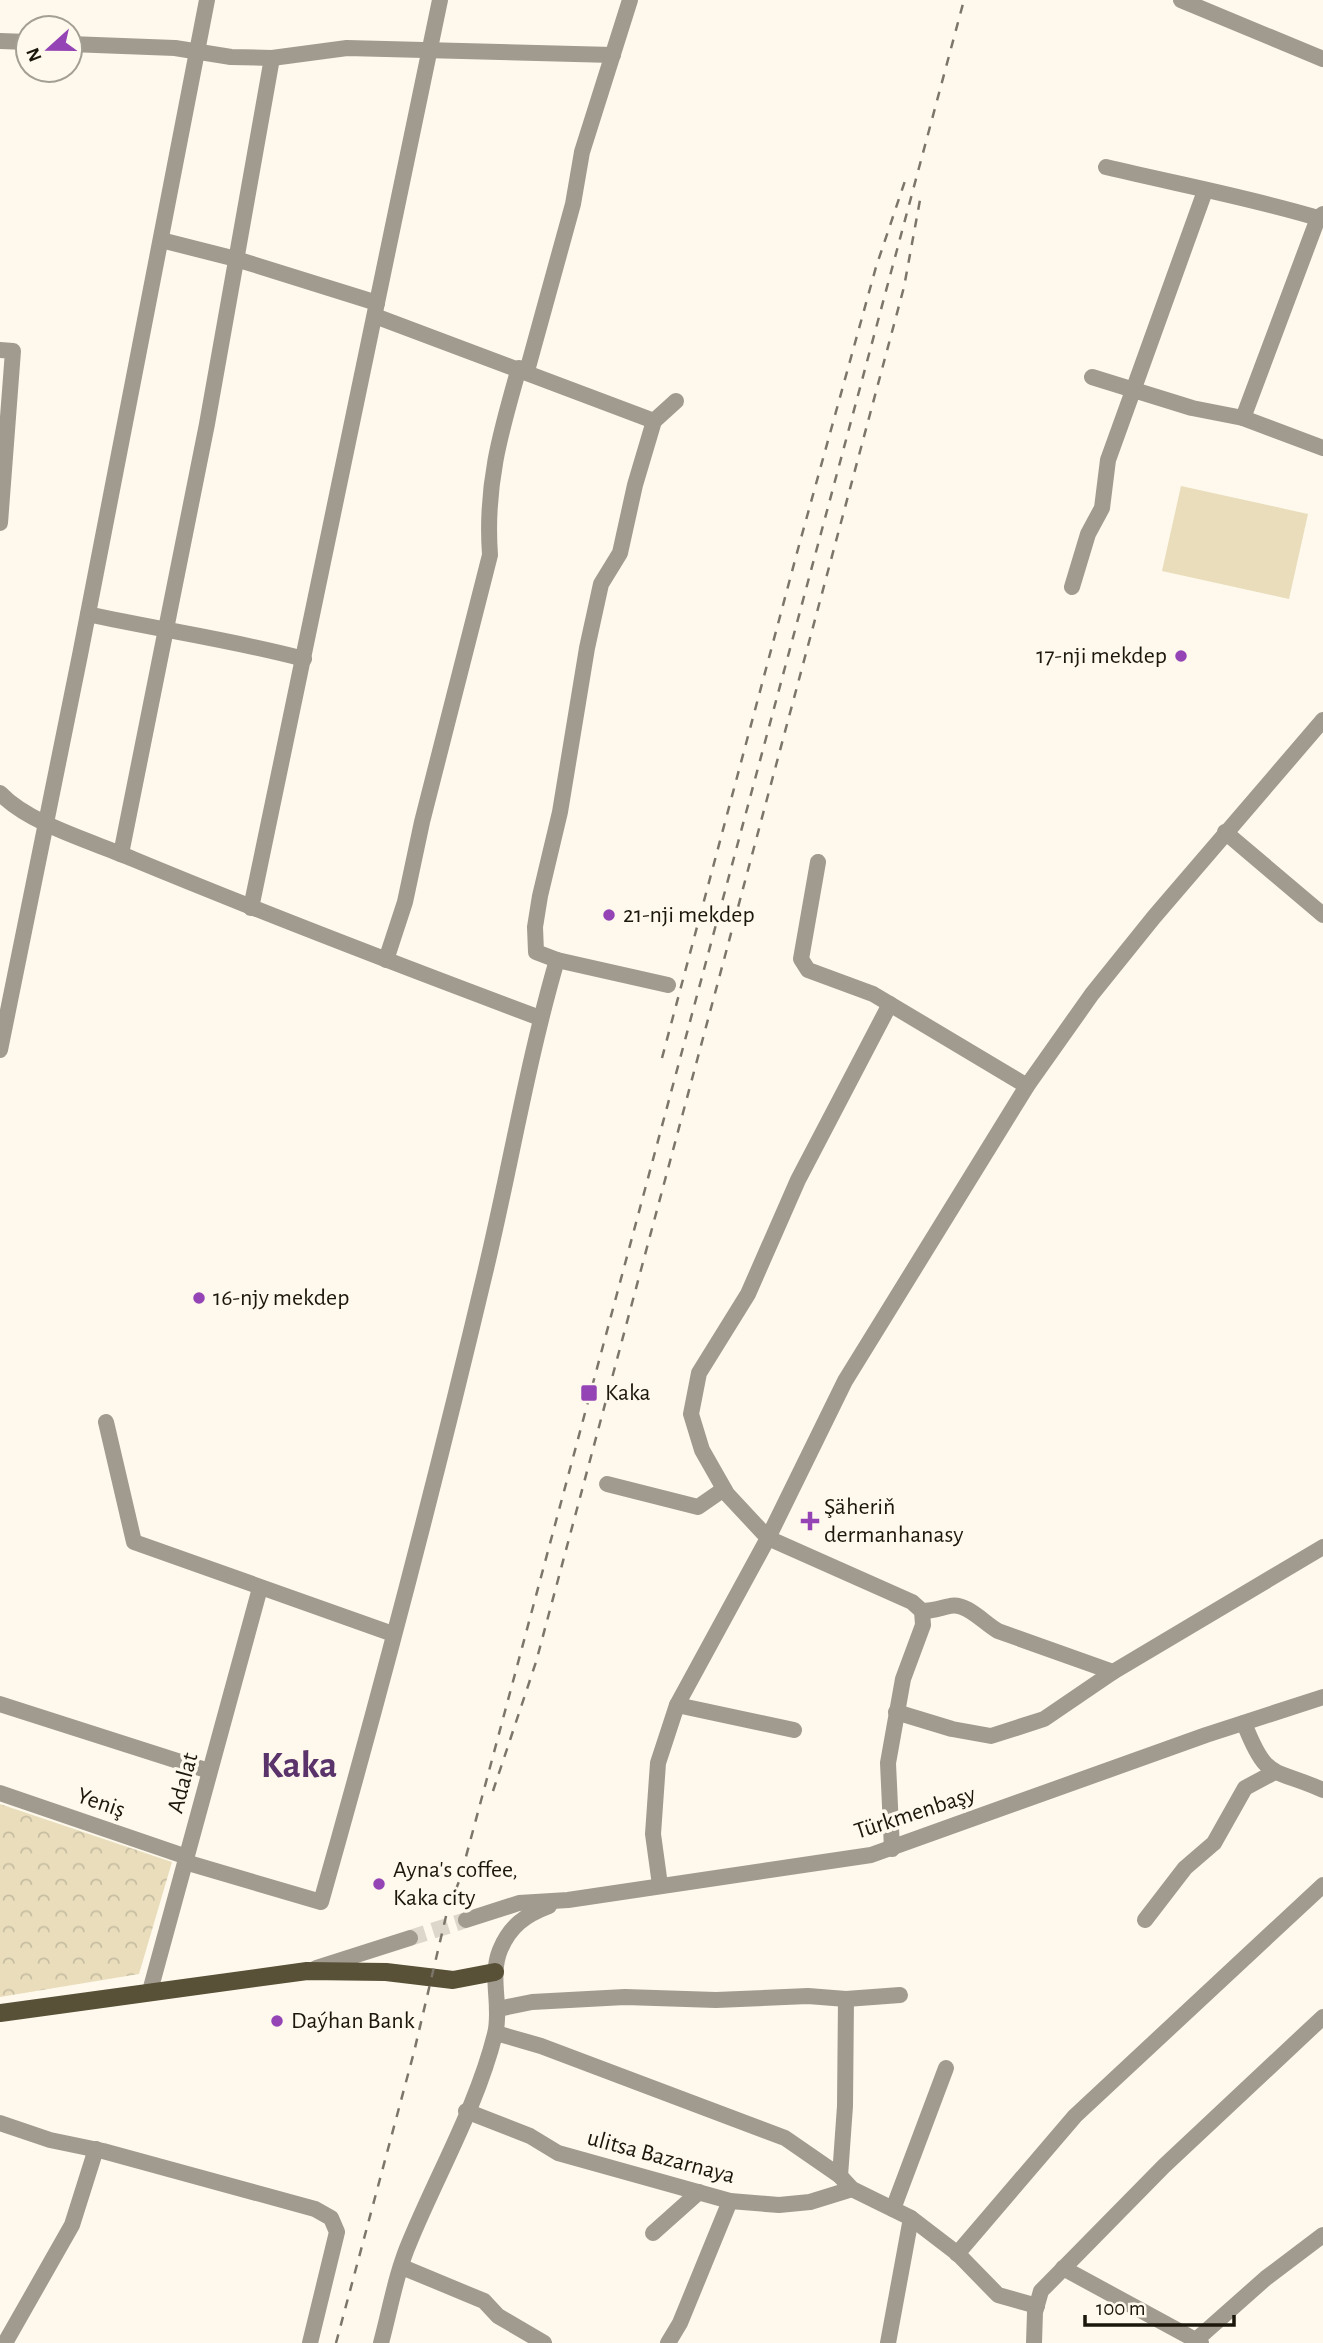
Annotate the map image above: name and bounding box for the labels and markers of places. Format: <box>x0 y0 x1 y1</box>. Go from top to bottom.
place label: 17-nji mekdep <box>1036 644 1167 668</box>
marker: 17-nji mekdep <box>1173 648 1189 664</box>
place label: 21-nji mekdep <box>623 903 755 927</box>
marker: 21-nji mekdep <box>601 907 617 923</box>
place label: 16-njy mekdep <box>213 1286 349 1310</box>
marker: 16-njy mekdep <box>191 1290 207 1306</box>
place label: Kaka <box>605 1381 651 1405</box>
marker: Kaka <box>579 1383 599 1403</box>
place label: Şäheriň dermanhanasy <box>824 1495 964 1547</box>
marker: Şäheriň dermanhanasy <box>802 1513 818 1529</box>
place label: Ayna's coffee, Kaka city <box>393 1858 518 1910</box>
marker: Ayna's coffee, Kaka city <box>371 1876 387 1892</box>
place label: Daýhan Bank <box>291 2009 415 2033</box>
marker: Daýhan Bank <box>269 2013 285 2029</box>

